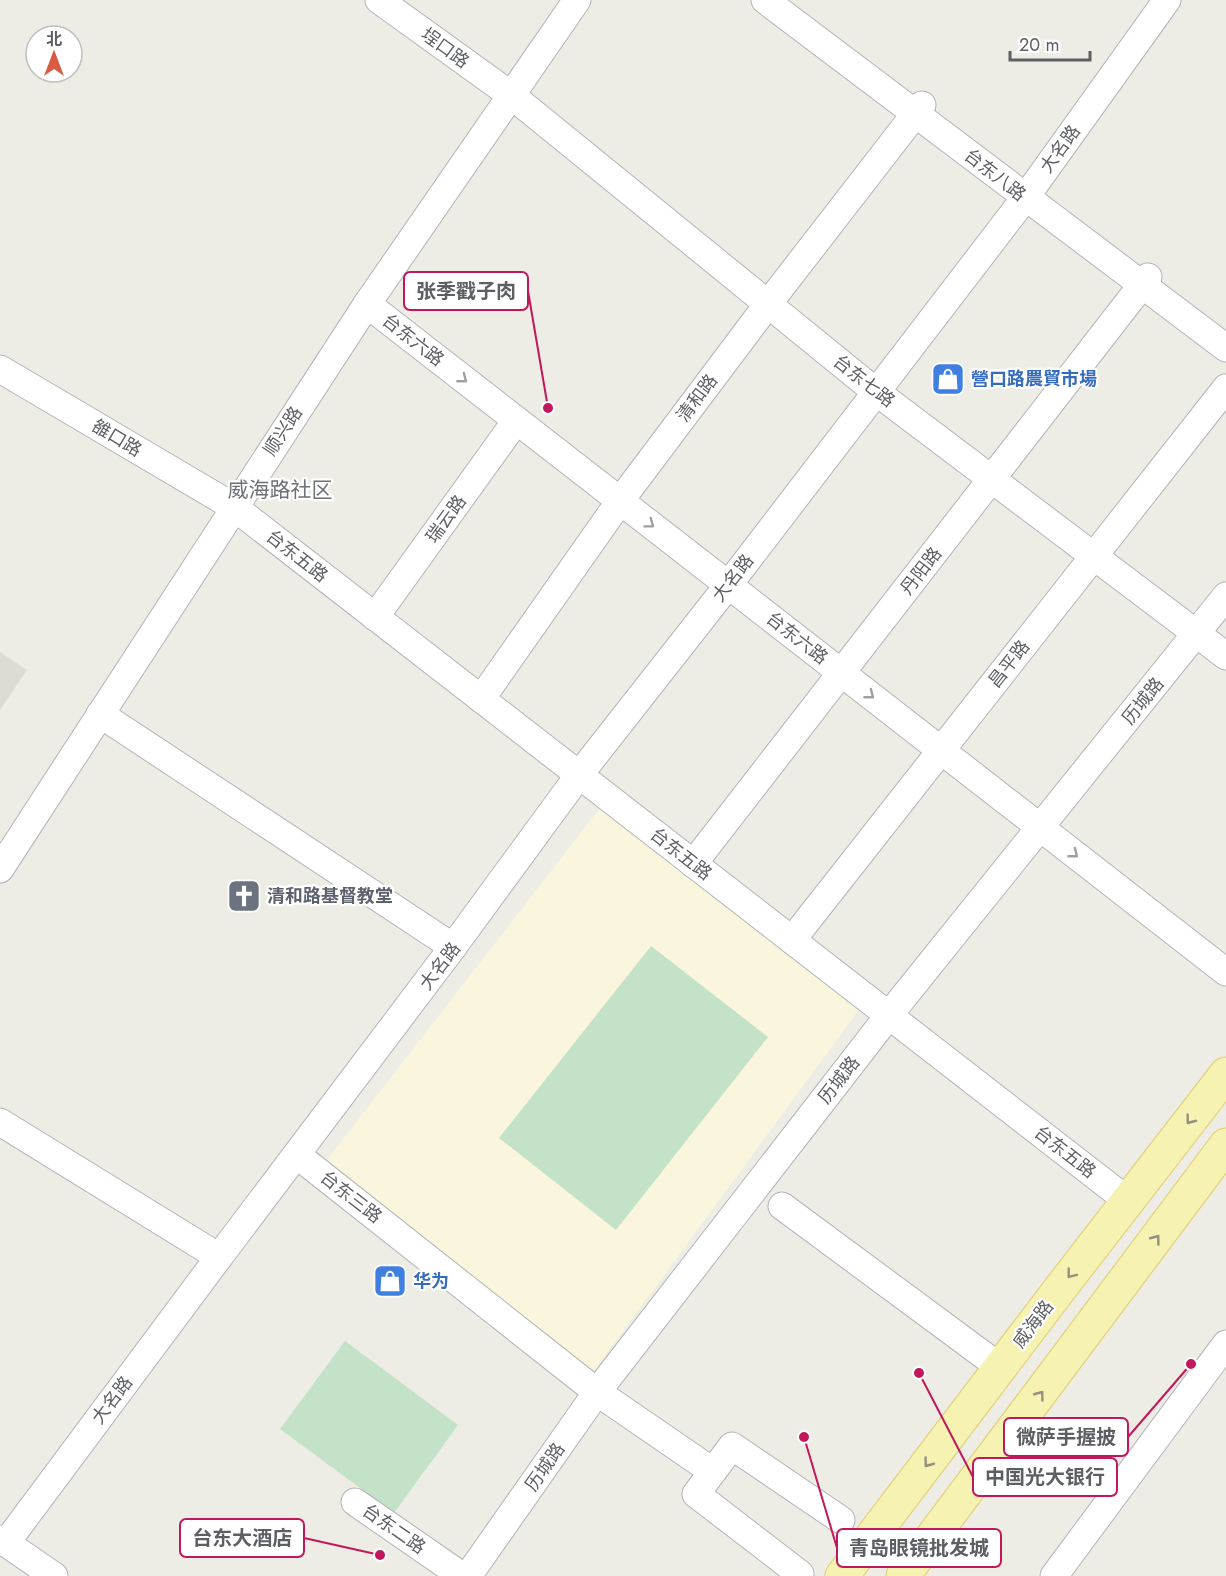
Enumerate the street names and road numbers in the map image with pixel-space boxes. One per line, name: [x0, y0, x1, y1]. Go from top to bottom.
street label: 埕口路: [416, 22, 474, 74]
street label: 大名路: [1034, 120, 1086, 178]
street label: 台东八路: [959, 143, 1031, 207]
street label: 台东六路: [377, 308, 449, 372]
street label: 台东七路: [828, 349, 900, 413]
street label: 清和路: [670, 369, 724, 427]
street label: 顺兴路: [257, 401, 309, 461]
street label: 雒口路: [87, 413, 147, 463]
street label: 瑞云路: [420, 490, 472, 548]
street label: 台东五路: [261, 524, 333, 588]
street label: 丹阳路: [894, 542, 948, 600]
street label: 大名路: [706, 549, 760, 607]
street label: 台东六路: [761, 606, 833, 670]
street label: 昌平路: [982, 635, 1036, 693]
street label: 历城路: [1116, 672, 1170, 730]
street label: 台东五路: [645, 822, 717, 886]
street label: 大名路: [413, 937, 467, 995]
street label: 历城路: [812, 1051, 866, 1109]
street label: 台东五路: [1029, 1120, 1101, 1184]
street label: 台东三路: [315, 1165, 387, 1229]
street label: 威海路: [1006, 1295, 1060, 1353]
street label: 大名路: [85, 1371, 139, 1429]
street label: 历城路: [519, 1437, 571, 1497]
street label: 台东二路: [357, 1498, 431, 1560]

